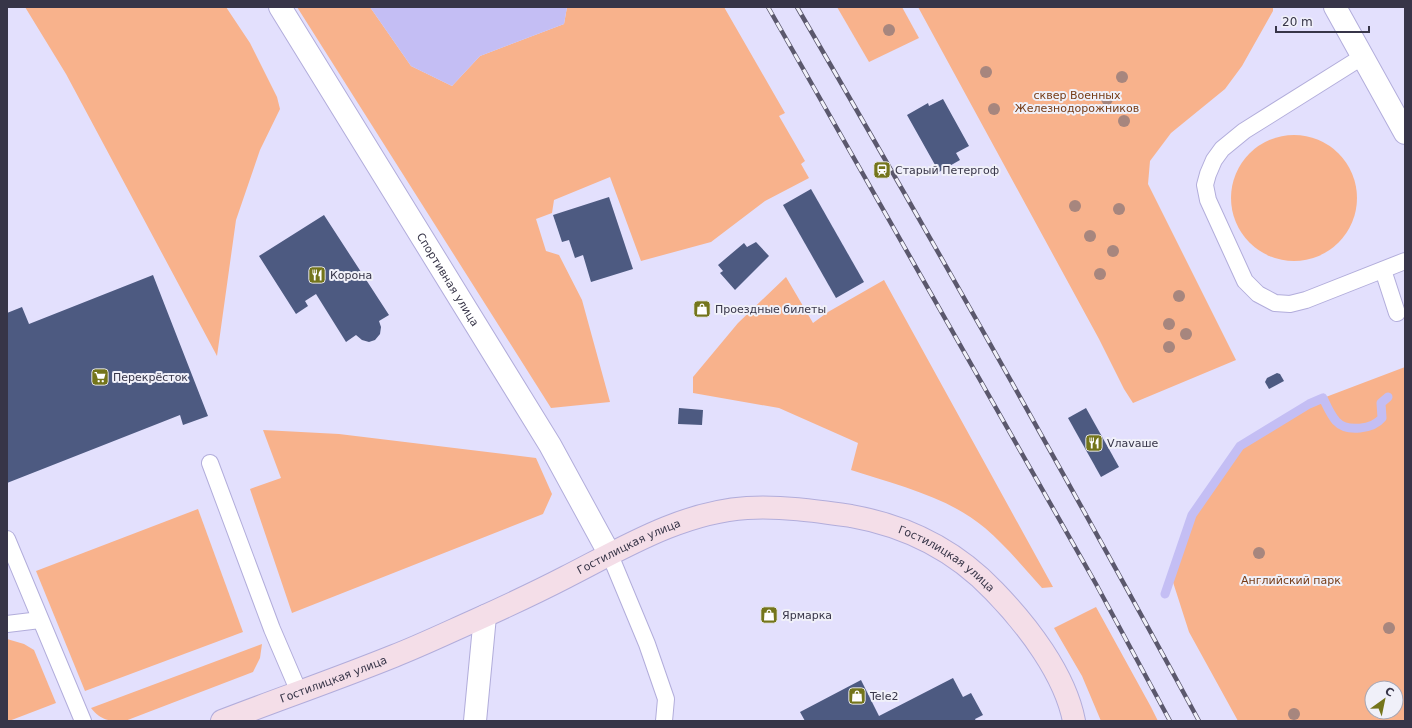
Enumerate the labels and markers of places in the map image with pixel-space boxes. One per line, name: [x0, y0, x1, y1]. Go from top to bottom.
station icon: Старый Петергоф: [872, 160, 892, 180]
place label: Старый Петергоф: [895, 164, 999, 177]
restaurant icon: Корона: [307, 265, 327, 285]
place label: Корона: [330, 269, 372, 282]
shop icon: Проездные билеты: [692, 299, 712, 319]
place label: Проездные билеты: [715, 303, 826, 316]
supermarket icon: Перекрёсток: [90, 367, 110, 387]
place label: Перекрёсток: [113, 371, 188, 384]
restaurant icon: Vлаvаше: [1084, 433, 1104, 453]
place label: Vлаvаше: [1107, 437, 1159, 450]
shop icon: Ярмарка: [759, 605, 779, 625]
place label: Ярмарка: [782, 609, 832, 622]
shop icon: Tele2: [847, 686, 867, 706]
place label: Tele2: [869, 690, 898, 703]

